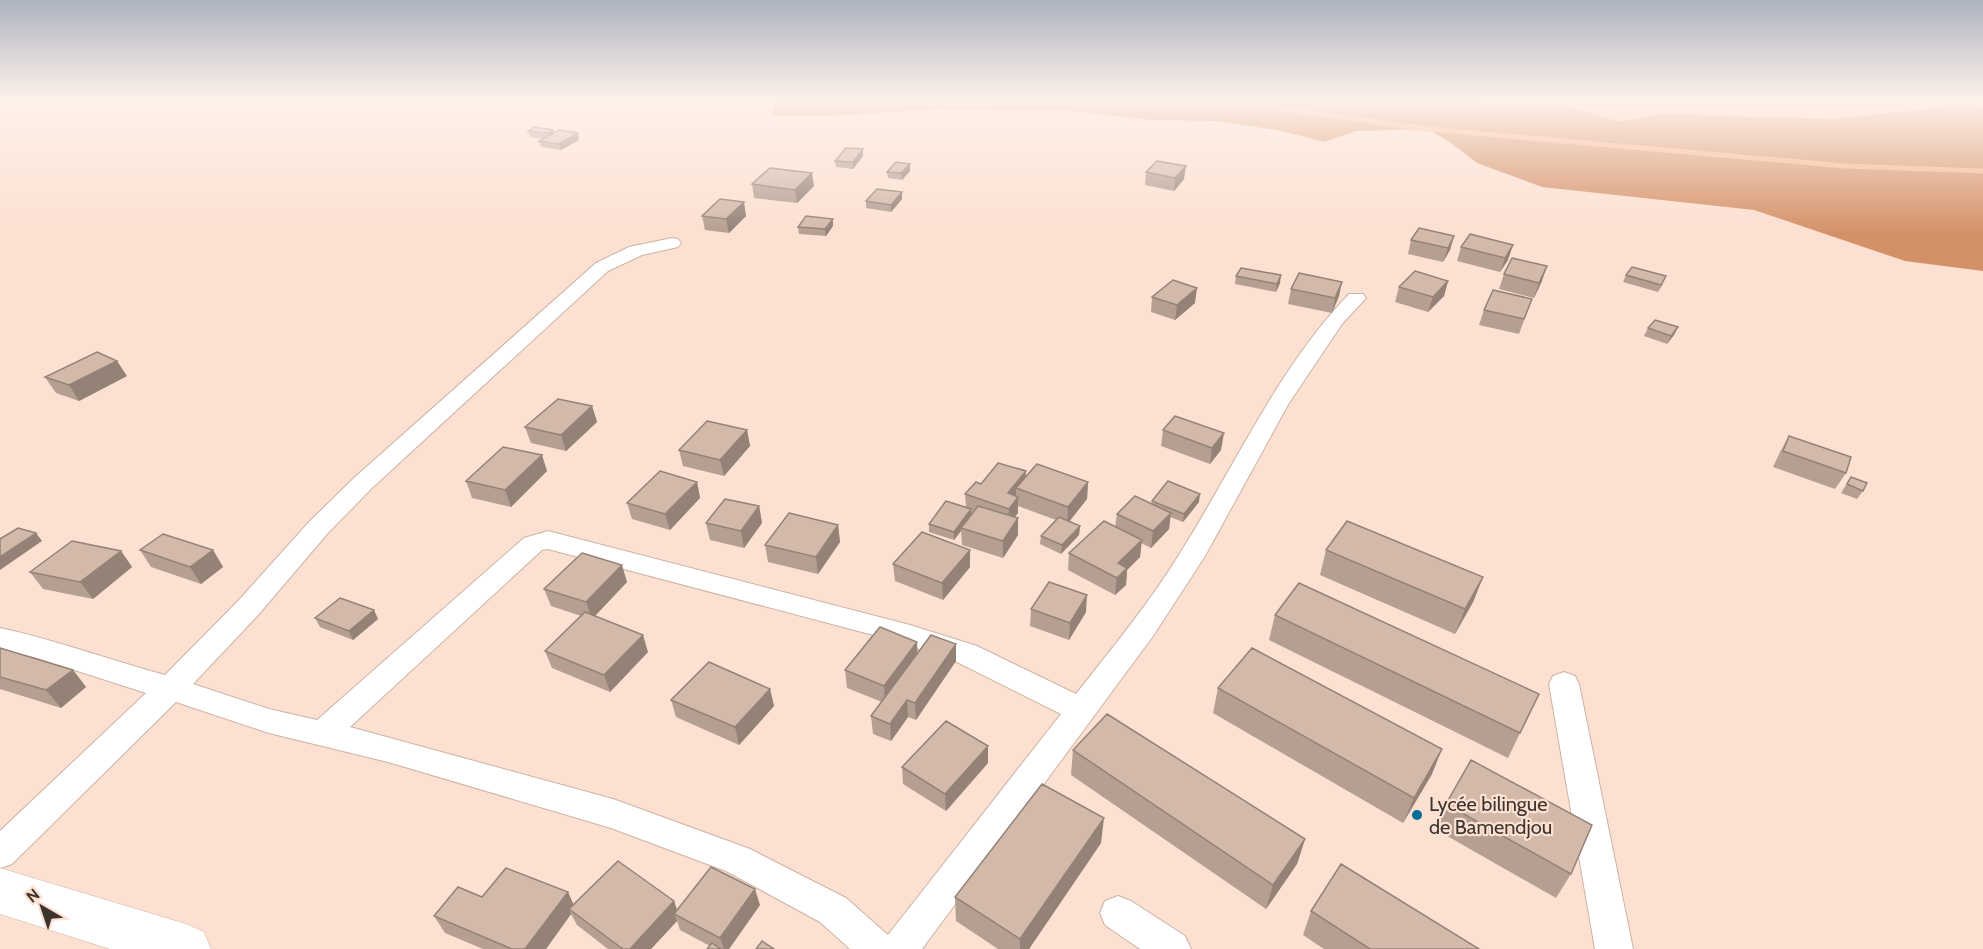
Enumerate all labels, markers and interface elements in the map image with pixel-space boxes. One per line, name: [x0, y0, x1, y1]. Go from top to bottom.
place label: Lycée bilingue de Bamendjou: [1429, 792, 1552, 839]
marker: Lycée bilingue de Bamendjou: [1410, 808, 1424, 822]
north arrow: [12, 877, 72, 937]
text: N: [23, 885, 43, 907]

